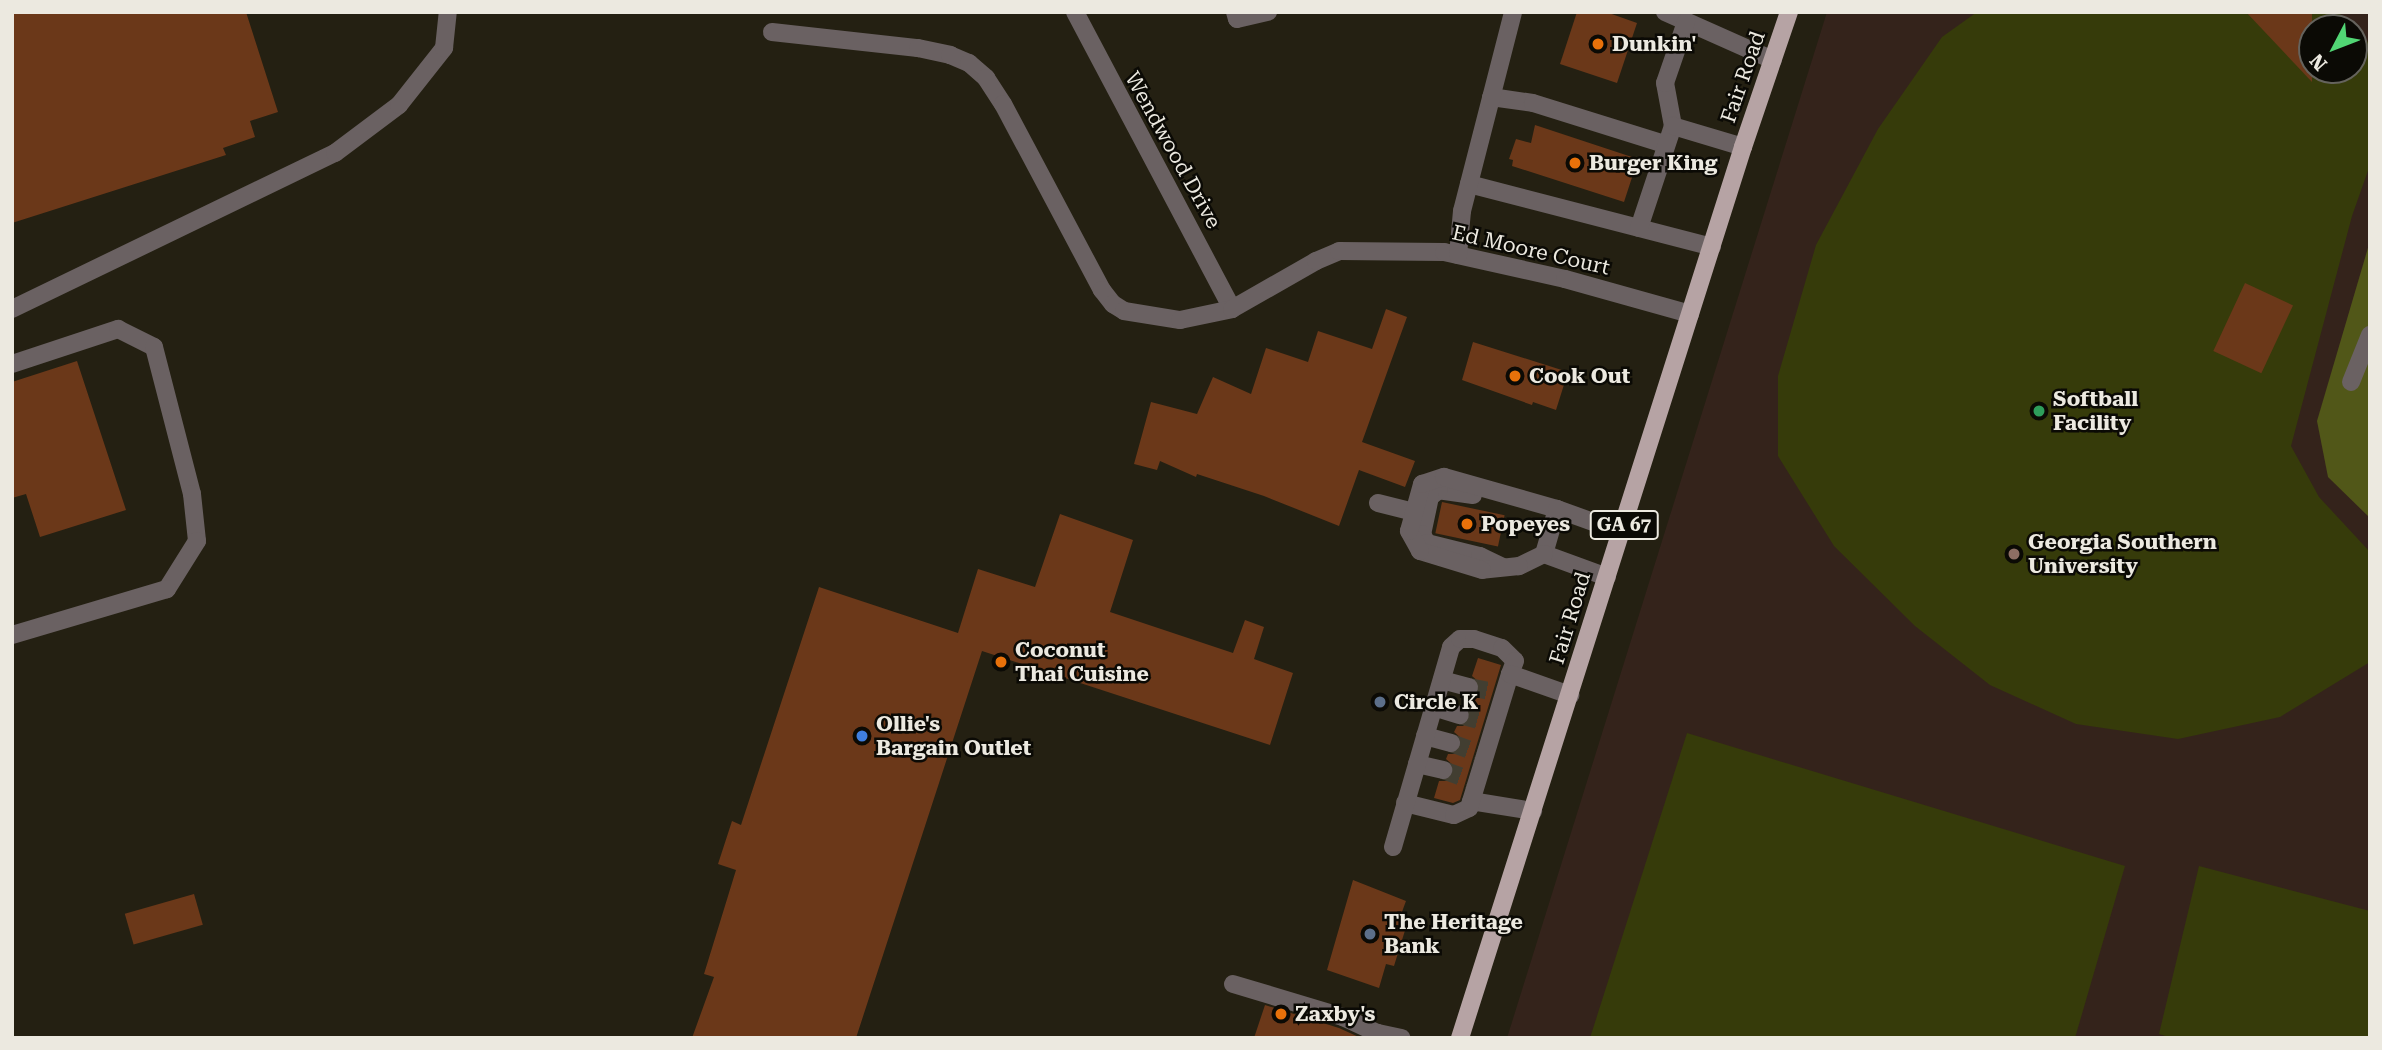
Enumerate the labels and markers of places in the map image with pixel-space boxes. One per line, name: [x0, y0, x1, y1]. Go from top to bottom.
place label: Dunkin': [1612, 31, 1697, 57]
marker: Dunkin': [1590, 36, 1606, 52]
place label: Burger King: [1589, 150, 1717, 176]
marker: Burger King: [1567, 155, 1583, 171]
place label: Cook Out: [1529, 363, 1630, 389]
marker: Cook Out: [1507, 368, 1523, 384]
place label: Softball Facility: [2053, 386, 2138, 436]
marker: Softball Facility: [2031, 403, 2047, 419]
place label: Popeyes: [1481, 511, 1570, 537]
marker: Popeyes: [1459, 516, 1475, 532]
place label: Georgia Southern University: [2028, 529, 2217, 579]
marker: Georgia Southern University: [2006, 546, 2022, 562]
place label: Coconut Thai Cuisine: [1015, 637, 1149, 687]
marker: Coconut Thai Cuisine: [993, 654, 1009, 670]
place label: Circle K: [1394, 689, 1478, 715]
marker: Circle K: [1372, 694, 1388, 710]
place label: Ollie's Bargain Outlet: [876, 711, 1031, 761]
marker: Ollie's Bargain Outlet: [854, 728, 870, 744]
place label: The Heritage Bank: [1384, 909, 1523, 959]
marker: The Heritage Bank: [1362, 926, 1378, 942]
place label: Zaxby's: [1295, 1001, 1375, 1027]
marker: Zaxby's: [1273, 1006, 1289, 1022]

